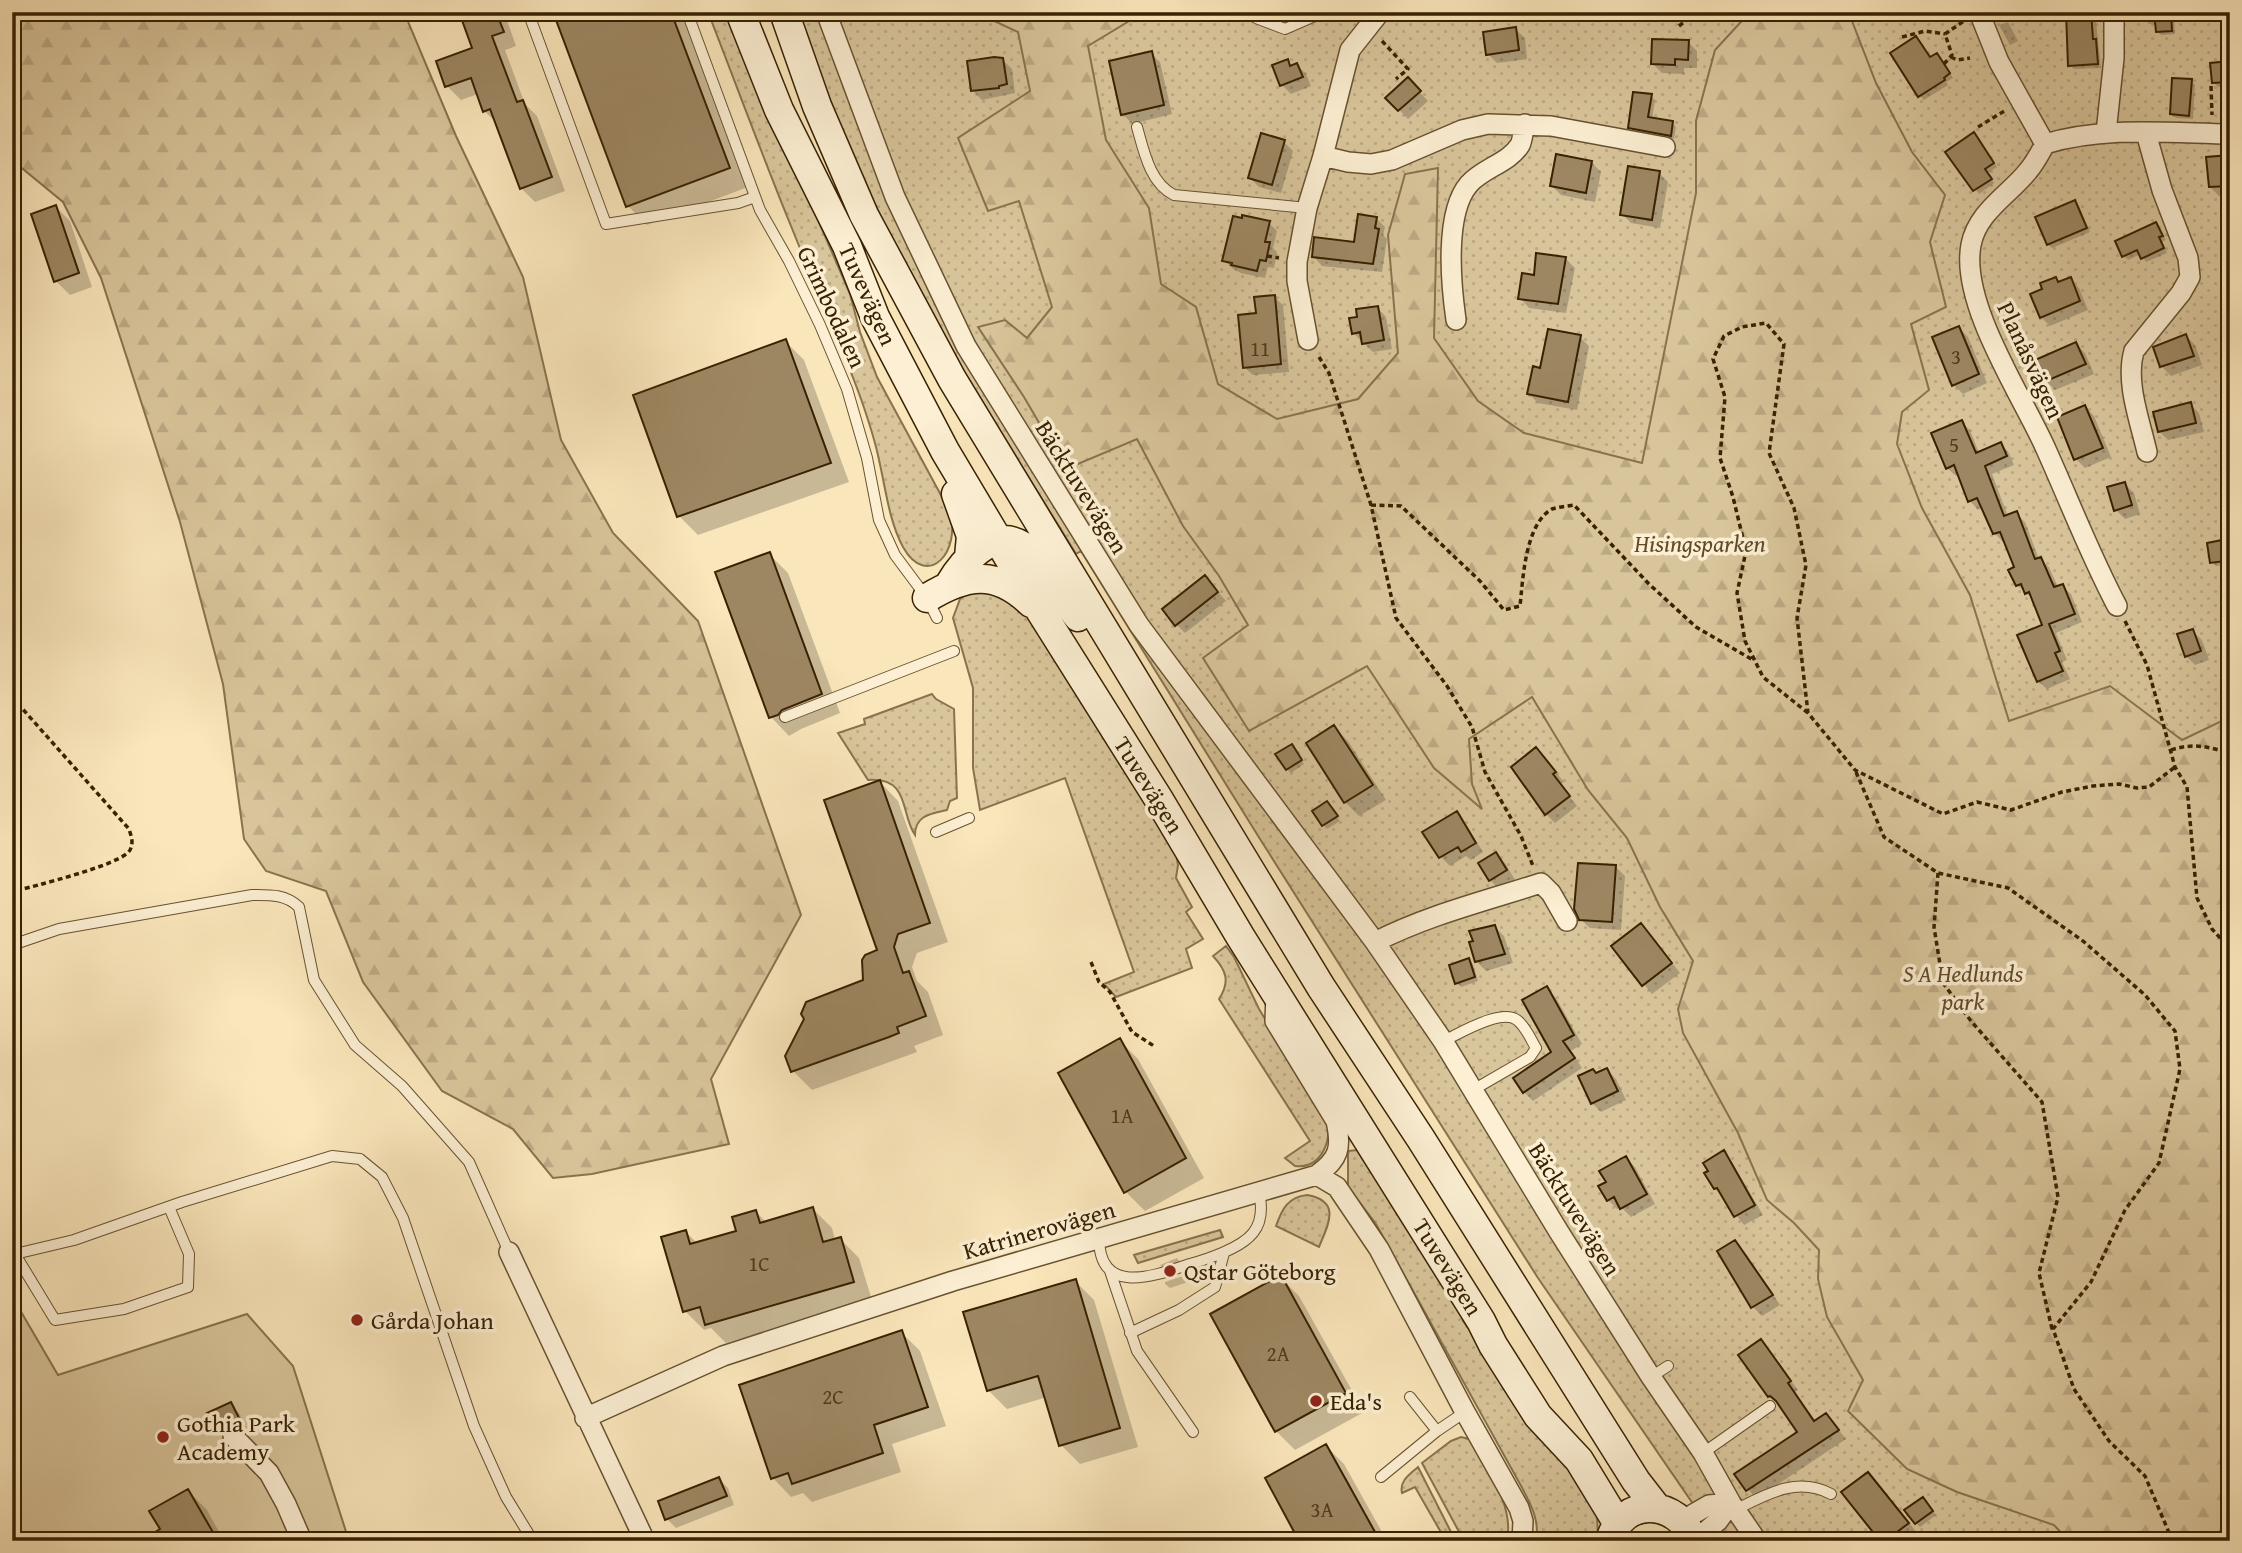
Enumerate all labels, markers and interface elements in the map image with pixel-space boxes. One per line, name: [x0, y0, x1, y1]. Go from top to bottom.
street label: Tuvevägen: [830, 237, 906, 351]
street label: Grimbodalen: [789, 240, 876, 374]
street label: Planåsvägen: [1989, 296, 2074, 425]
house number: 11: [1250, 333, 1270, 364]
house number: 3: [1951, 341, 1961, 372]
street label: Bäcktuvevägen: [1027, 413, 1137, 561]
house number: 5: [1949, 429, 1959, 460]
park label: Hisingsparken: [1633, 526, 1766, 561]
street label: Tuvevägen: [1105, 729, 1193, 841]
park label: S A Hedlunds park: [1903, 956, 2024, 1019]
house number: 1A: [1111, 1100, 1134, 1131]
street label: Bäcktuvevägen: [1520, 1135, 1630, 1283]
street label: Katrinerovägen: [959, 1191, 1120, 1268]
street label: Tuvevägen: [1404, 1211, 1492, 1323]
house number: 1C: [748, 1248, 770, 1279]
place label: Qstar Göteborg: [1184, 1254, 1336, 1289]
marker: Qstar Göteborg: [1162, 1263, 1178, 1279]
place label: Gårda Johan: [371, 1303, 494, 1338]
marker: Gårda Johan: [349, 1312, 365, 1328]
house number: 2A: [1267, 1338, 1290, 1369]
house number: 2C: [822, 1381, 844, 1412]
place label: Eda's: [1330, 1384, 1382, 1419]
marker: Eda's: [1308, 1393, 1324, 1409]
place label: Gothia Park Academy: [177, 1406, 296, 1469]
marker: Gothia Park Academy: [155, 1429, 171, 1445]
house number: 3A: [1311, 1494, 1334, 1525]

